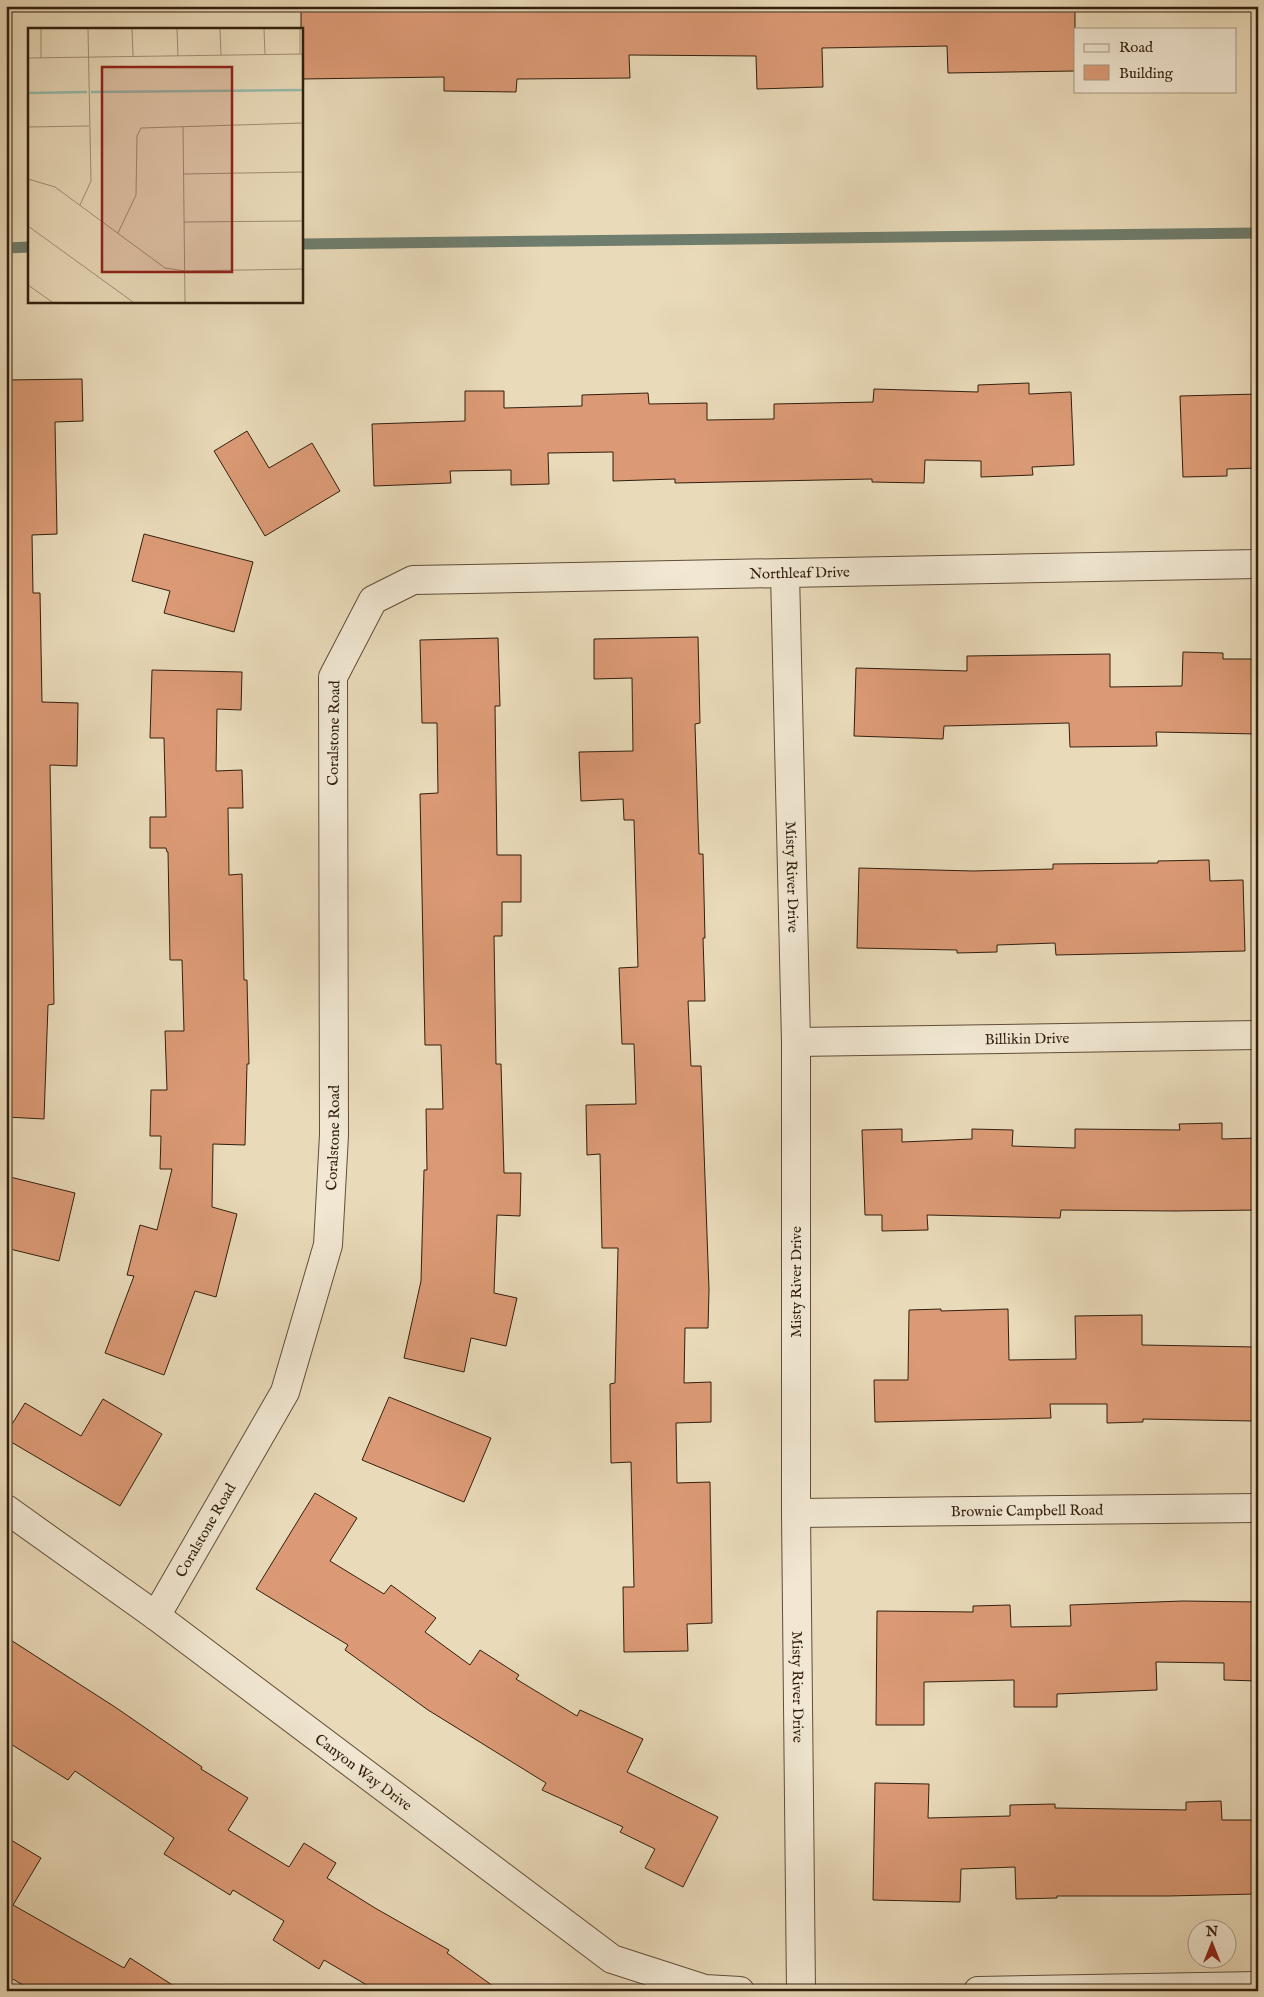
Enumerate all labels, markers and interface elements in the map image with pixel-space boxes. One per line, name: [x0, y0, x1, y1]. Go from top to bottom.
inset map: [28, 28, 302, 302]
legend: [1074, 28, 1236, 92]
text: Road: [1119, 38, 1154, 57]
text: Building: [1119, 64, 1174, 83]
street label: Northleaf Drive: [749, 562, 850, 583]
street label: Coralstone Road: [324, 679, 344, 786]
street label: Misty River Drive: [781, 821, 803, 933]
street label: Billikin Drive: [985, 1028, 1069, 1049]
street label: Coralstone Road: [321, 1084, 344, 1191]
street label: Misty River Drive: [787, 1226, 806, 1338]
street label: Coralstone Road: [171, 1479, 240, 1581]
street label: Brownie Campbell Road: [951, 1500, 1104, 1521]
street label: Misty River Drive: [788, 1631, 808, 1743]
street label: Canyon Way Drive: [311, 1729, 416, 1815]
north arrow: [1186, 1920, 1236, 1970]
text: N: [1205, 1923, 1218, 1941]

